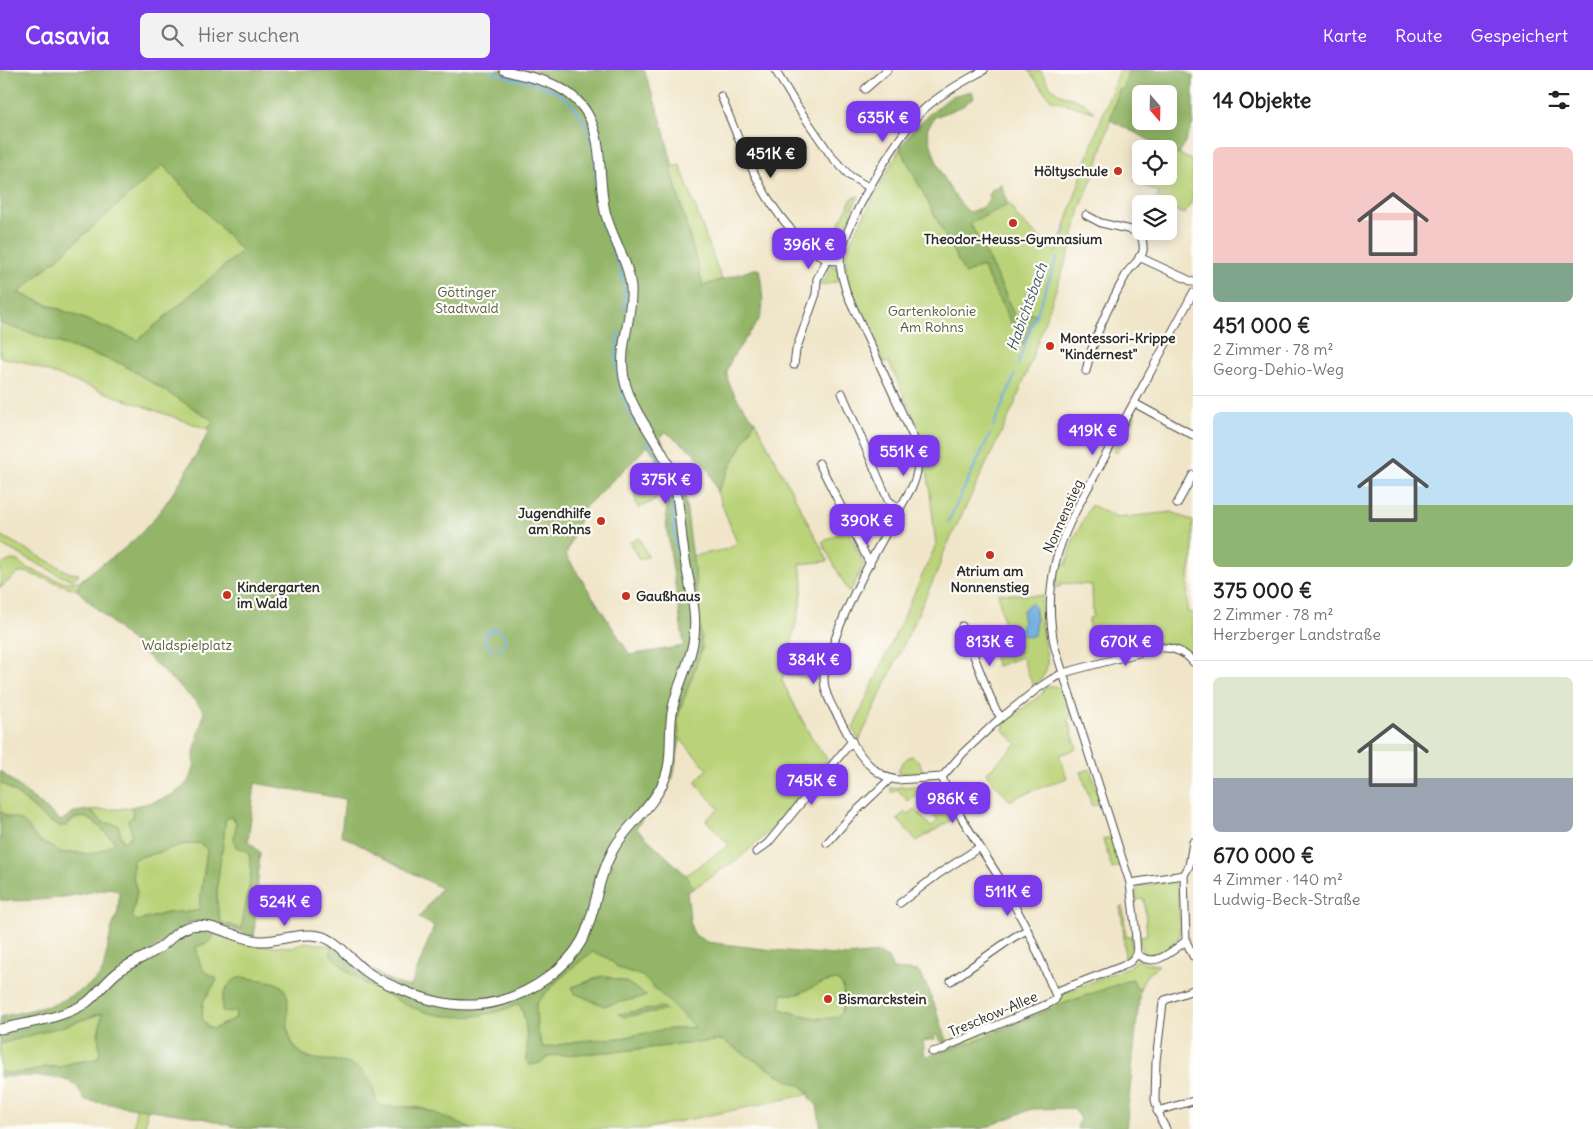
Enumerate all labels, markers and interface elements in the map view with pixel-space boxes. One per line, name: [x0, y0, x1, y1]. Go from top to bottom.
search box: [140, 13, 490, 58]
text: Casavia: [25, 20, 110, 50]
icon: search: [158, 21, 186, 49]
text: Hier suchen: [198, 23, 300, 47]
text: Karte: [1323, 24, 1367, 47]
text: Route: [1395, 24, 1442, 47]
text: Gespeichert: [1470, 24, 1568, 47]
north arrow: [1132, 85, 1178, 130]
map controls: [1132, 85, 1177, 240]
icon: filters: [1545, 86, 1573, 114]
text: 14 Objekte: [1213, 87, 1311, 114]
pin: 635K €: [842, 100, 924, 143]
text: 635K €: [857, 107, 909, 127]
pin: 451K €: [730, 136, 812, 179]
button: locate: [1132, 140, 1177, 185]
text: 451K €: [747, 143, 795, 163]
place label: Höltyschule: [1034, 162, 1108, 180]
marker: Höltyschule: [1112, 165, 1124, 177]
icon: home: [1348, 179, 1438, 269]
button: layers: [1132, 195, 1177, 240]
marker: Theodor-Heuss-Gymnasium: [1007, 217, 1019, 229]
pin: 396K €: [768, 228, 850, 270]
place label: Theodor-Heuss-Gymnasium: [924, 230, 1103, 248]
text: 396K €: [783, 234, 835, 254]
water label: Habichtsbach: [1002, 260, 1051, 353]
park label: Göttinger Stadtwald: [435, 283, 499, 317]
park label: Gartenkolonie Am Rohns: [888, 302, 976, 336]
text: 451 000 €: [1213, 312, 1311, 339]
place label: Montessori-Krippe "Kindernest": [1060, 329, 1176, 363]
text: 2 Zimmer · 78 m²: [1213, 339, 1334, 359]
marker: Montessori-Krippe "Kindernest": [1044, 340, 1056, 352]
text: Georg-Dehio-Weg: [1213, 359, 1344, 379]
pin: 419K €: [1052, 414, 1134, 456]
text: 419K €: [1069, 420, 1117, 440]
pin: 551K €: [863, 434, 945, 477]
text: 551K €: [880, 441, 928, 461]
icon: home: [1348, 445, 1438, 535]
pin: 375K €: [625, 462, 707, 505]
text: 375K €: [641, 469, 691, 489]
street label: Nonnenstieg: [1039, 476, 1087, 556]
place label: Jugendhilfe am Rohns: [518, 504, 592, 538]
pin: 390K €: [826, 504, 908, 546]
text: 390K €: [841, 510, 893, 530]
marker: Jugendhilfe am Rohns: [595, 515, 607, 527]
marker: Atrium am Nonnenstieg: [984, 549, 996, 561]
place label: Atrium am Nonnenstieg: [951, 562, 1030, 596]
text: 375 000 €: [1213, 577, 1312, 604]
place label: Kindergarten im Wald: [237, 578, 320, 612]
place label: Gaußhaus: [636, 587, 701, 605]
marker: Kindergarten im Wald: [221, 589, 233, 601]
marker: Gaußhaus: [620, 590, 632, 602]
text: 2 Zimmer · 78 m²: [1213, 604, 1334, 624]
pin: 813K €: [949, 624, 1031, 667]
pin: 670K €: [1085, 624, 1167, 667]
text: Herzberger Landstraße: [1213, 624, 1381, 644]
text: 813K €: [966, 631, 1014, 651]
text: 670K €: [1100, 631, 1152, 651]
park label: Waldspielplatz: [142, 636, 232, 654]
pin: 384K €: [773, 642, 855, 685]
text: 384K €: [788, 649, 840, 669]
icon: home: [1348, 710, 1438, 800]
pin: 745K €: [771, 764, 853, 806]
text: 745K €: [787, 770, 837, 790]
pin: 986K €: [912, 782, 994, 824]
text: 986K €: [927, 788, 979, 808]
text: 670 000 €: [1213, 842, 1314, 869]
text: 4 Zimmer · 140 m²: [1213, 869, 1343, 889]
pin: 511K €: [967, 874, 1049, 917]
text: 511K €: [985, 881, 1031, 901]
pin: 524K €: [244, 884, 326, 927]
text: Ludwig-Beck-Straße: [1213, 889, 1360, 909]
text: 524K €: [260, 891, 310, 911]
street label: Tresckow-Allee: [946, 987, 1040, 1041]
place label: Bismarckstein: [838, 990, 927, 1008]
marker: Bismarckstein: [822, 993, 834, 1005]

